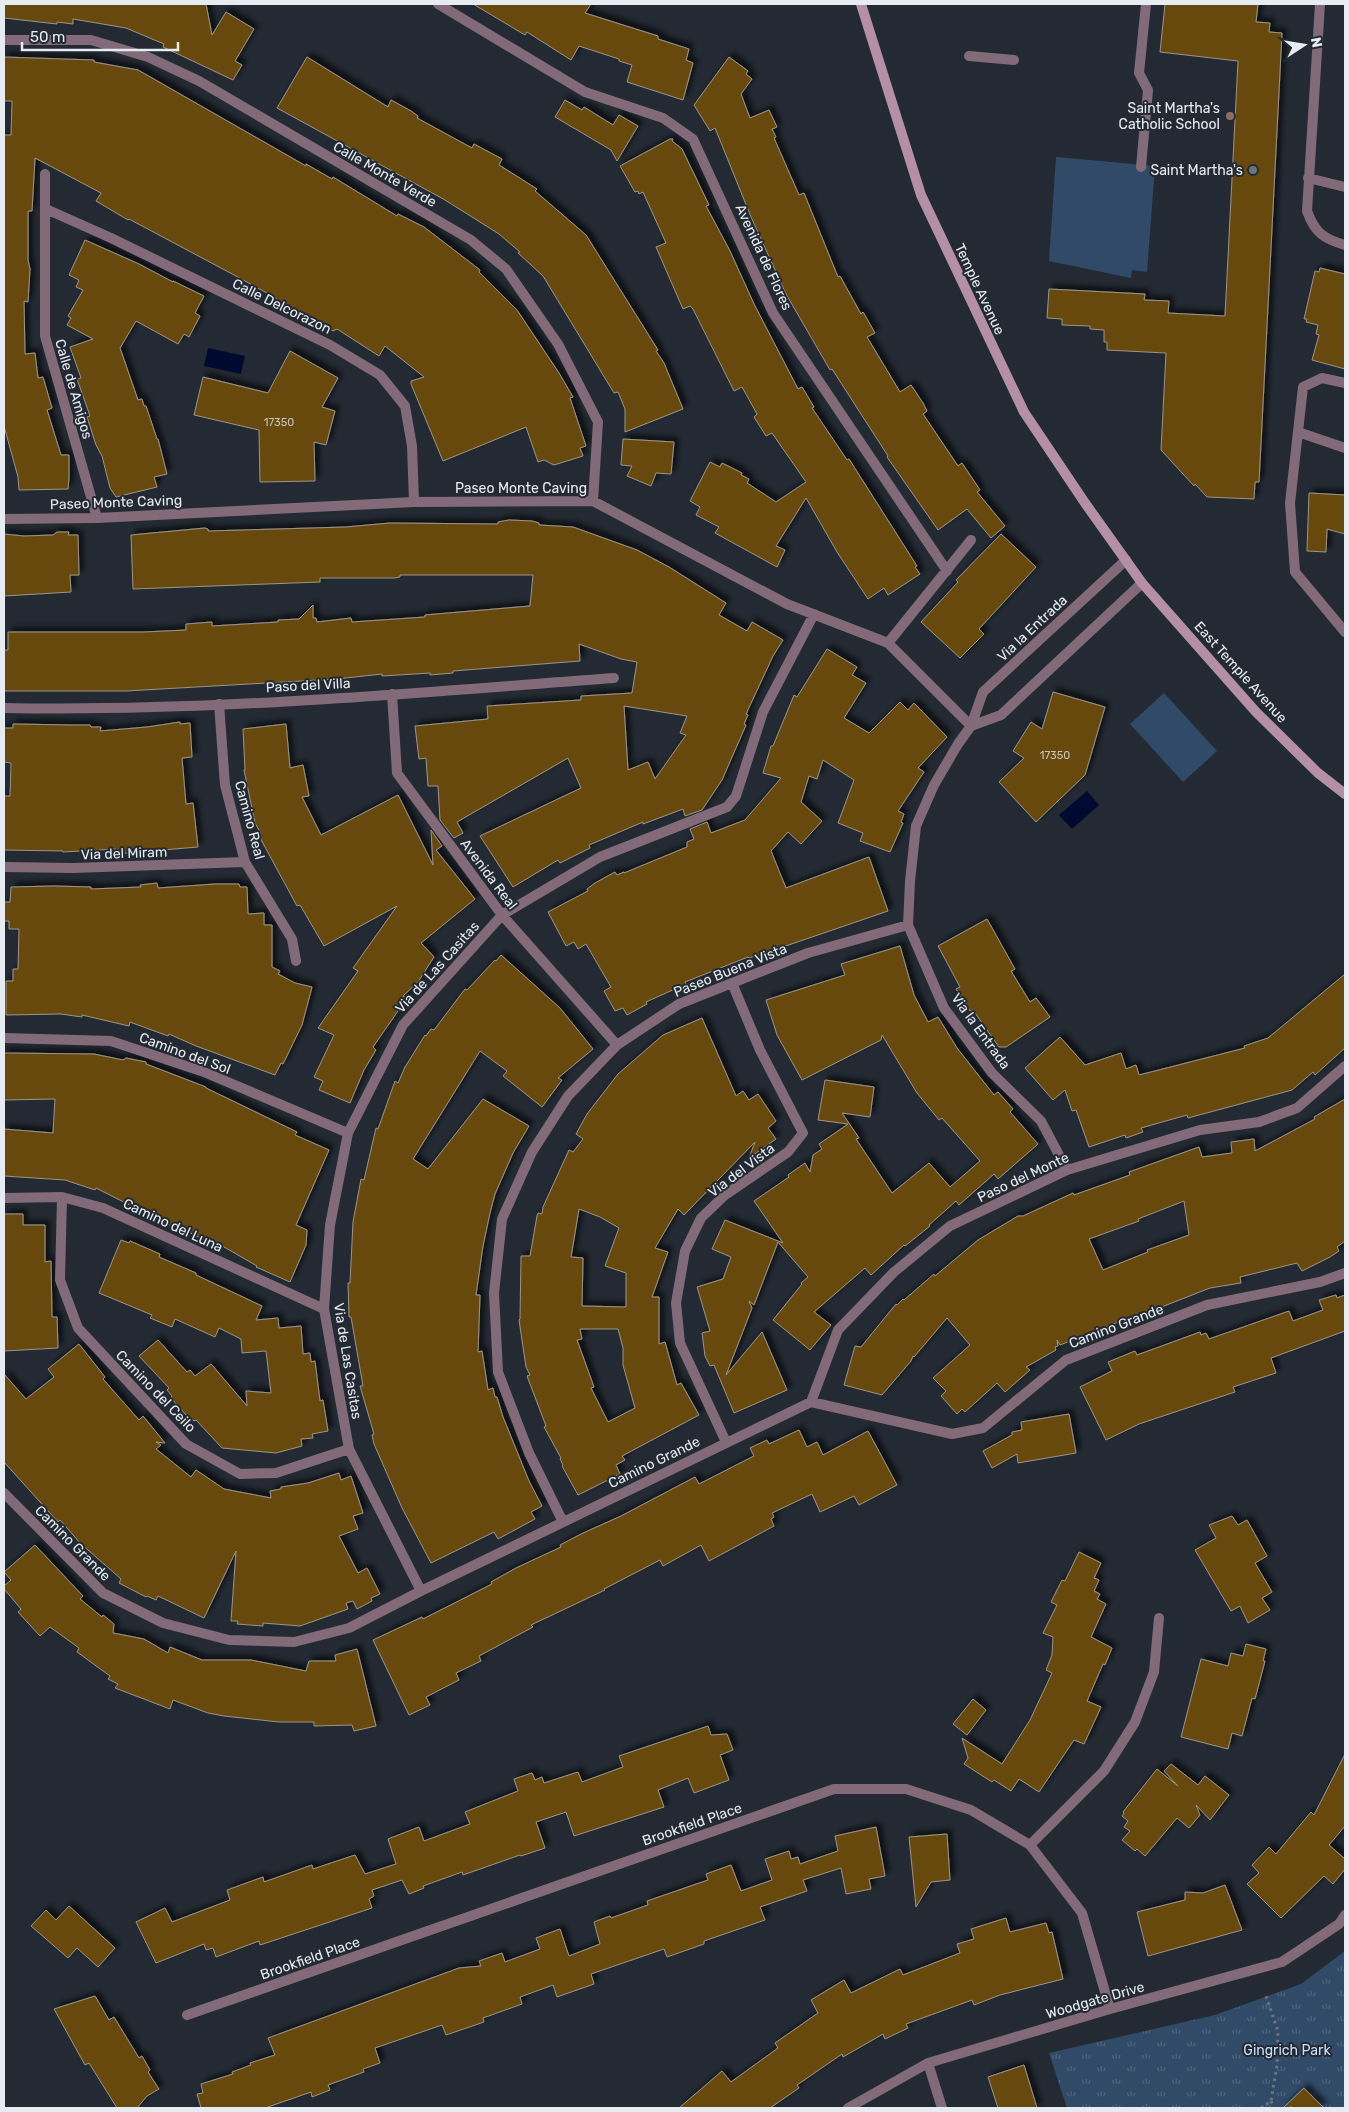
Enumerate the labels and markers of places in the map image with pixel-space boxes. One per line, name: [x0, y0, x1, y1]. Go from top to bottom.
place label: Saint Martha's Catholic School: [1119, 100, 1220, 133]
marker: Saint Martha's Catholic School: [1224, 110, 1236, 122]
place label: Saint Martha's: [1150, 162, 1243, 179]
marker: Saint Martha's: [1247, 164, 1259, 176]

